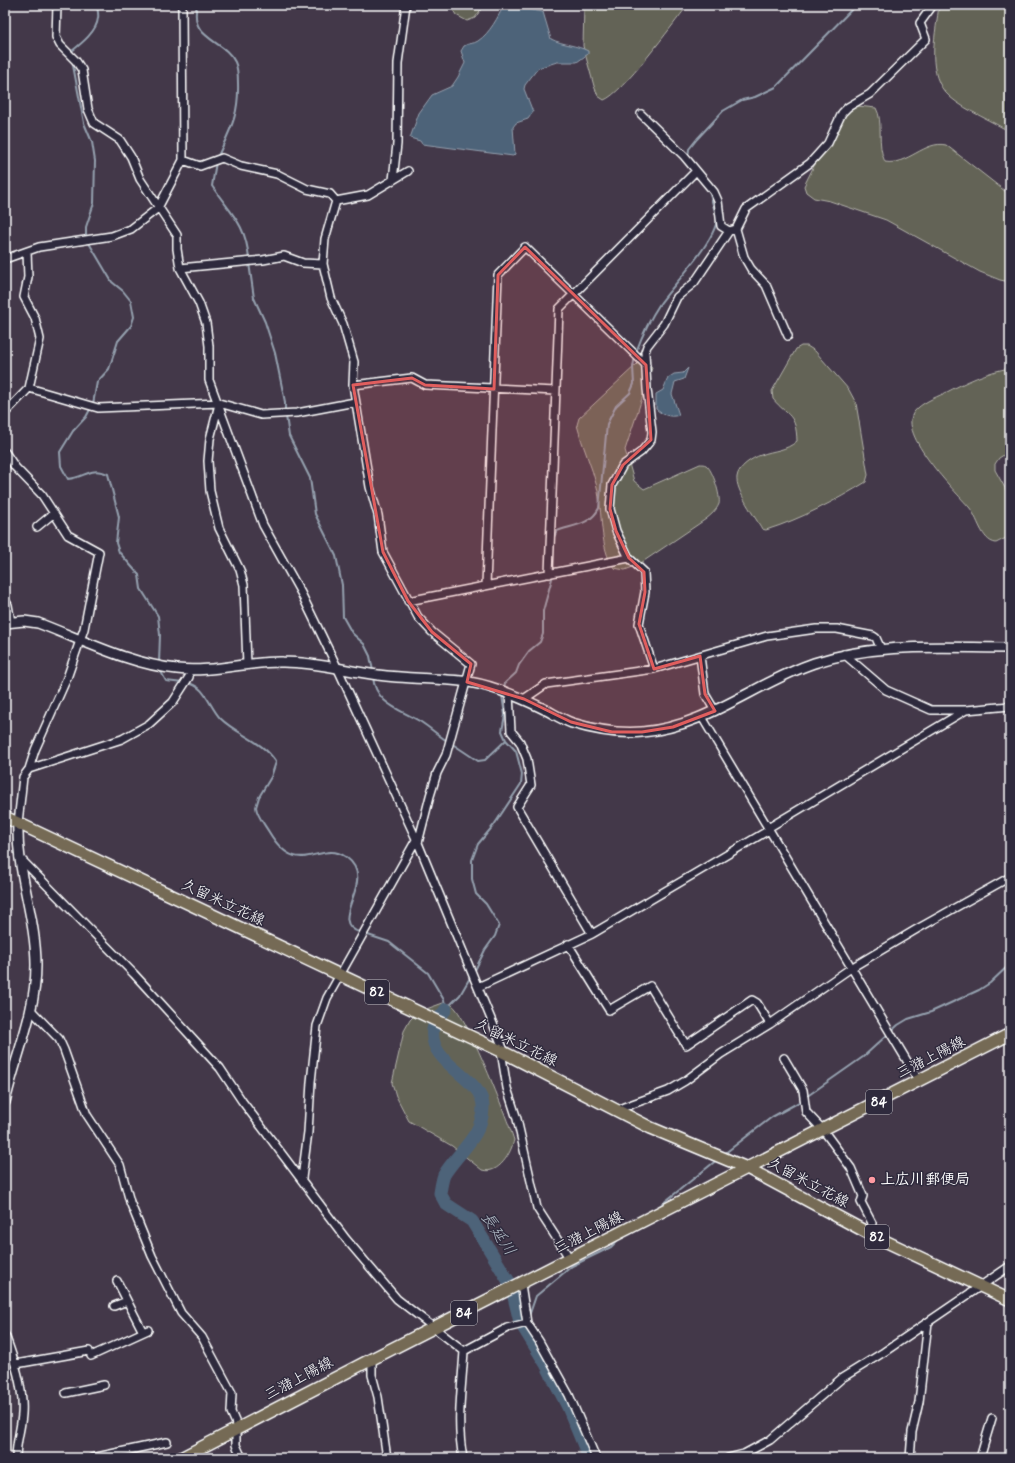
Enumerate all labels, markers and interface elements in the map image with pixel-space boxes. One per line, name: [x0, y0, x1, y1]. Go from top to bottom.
street label: 久留米立花線: [178, 875, 268, 931]
road number: 82: [365, 980, 389, 1004]
street label: 久留米立花線: [471, 1014, 561, 1072]
street label: 三潴上陽線: [893, 1032, 969, 1084]
road number: 84: [866, 1090, 892, 1114]
street label: 久留米立花線: [764, 1153, 852, 1213]
place label: 上広川郵便局: [880, 1170, 970, 1190]
marker: 上広川郵便局: [867, 1175, 877, 1185]
street label: 三潴上陽線: [551, 1207, 627, 1259]
water label: 長延川: [476, 1208, 520, 1260]
road number: 82: [865, 1225, 889, 1249]
road number: 84: [451, 1301, 477, 1325]
street label: 三潴上陽線: [261, 1353, 337, 1405]

